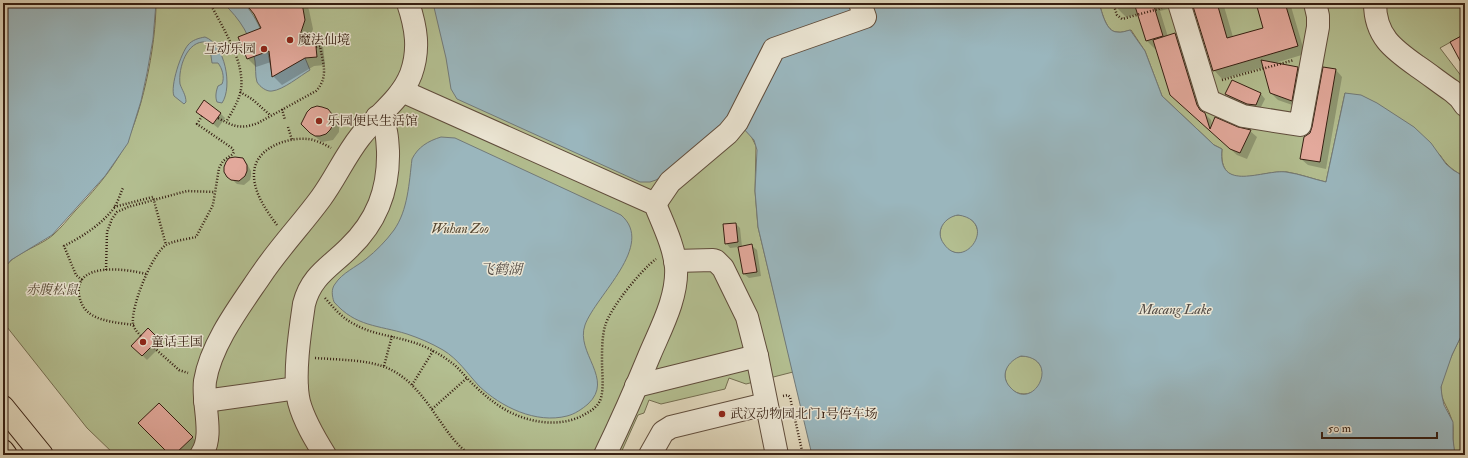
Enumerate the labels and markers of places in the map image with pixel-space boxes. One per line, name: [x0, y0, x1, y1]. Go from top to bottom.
place label: 魔法仙境: [298, 32, 350, 48]
marker: 魔法仙境: [285, 35, 295, 45]
place label: 互动乐园: [204, 41, 256, 57]
marker: 互动乐园: [259, 44, 269, 54]
place label: 乐园便民生活馆: [327, 113, 418, 129]
marker: 乐园便民生活馆: [314, 116, 324, 126]
place label: 童话王国: [151, 334, 203, 350]
marker: 童话王国: [138, 337, 148, 347]
place label: 武汉动物园北门1号停车场: [730, 406, 878, 422]
marker: 武汉动物园北门1号停车场: [717, 409, 727, 419]

